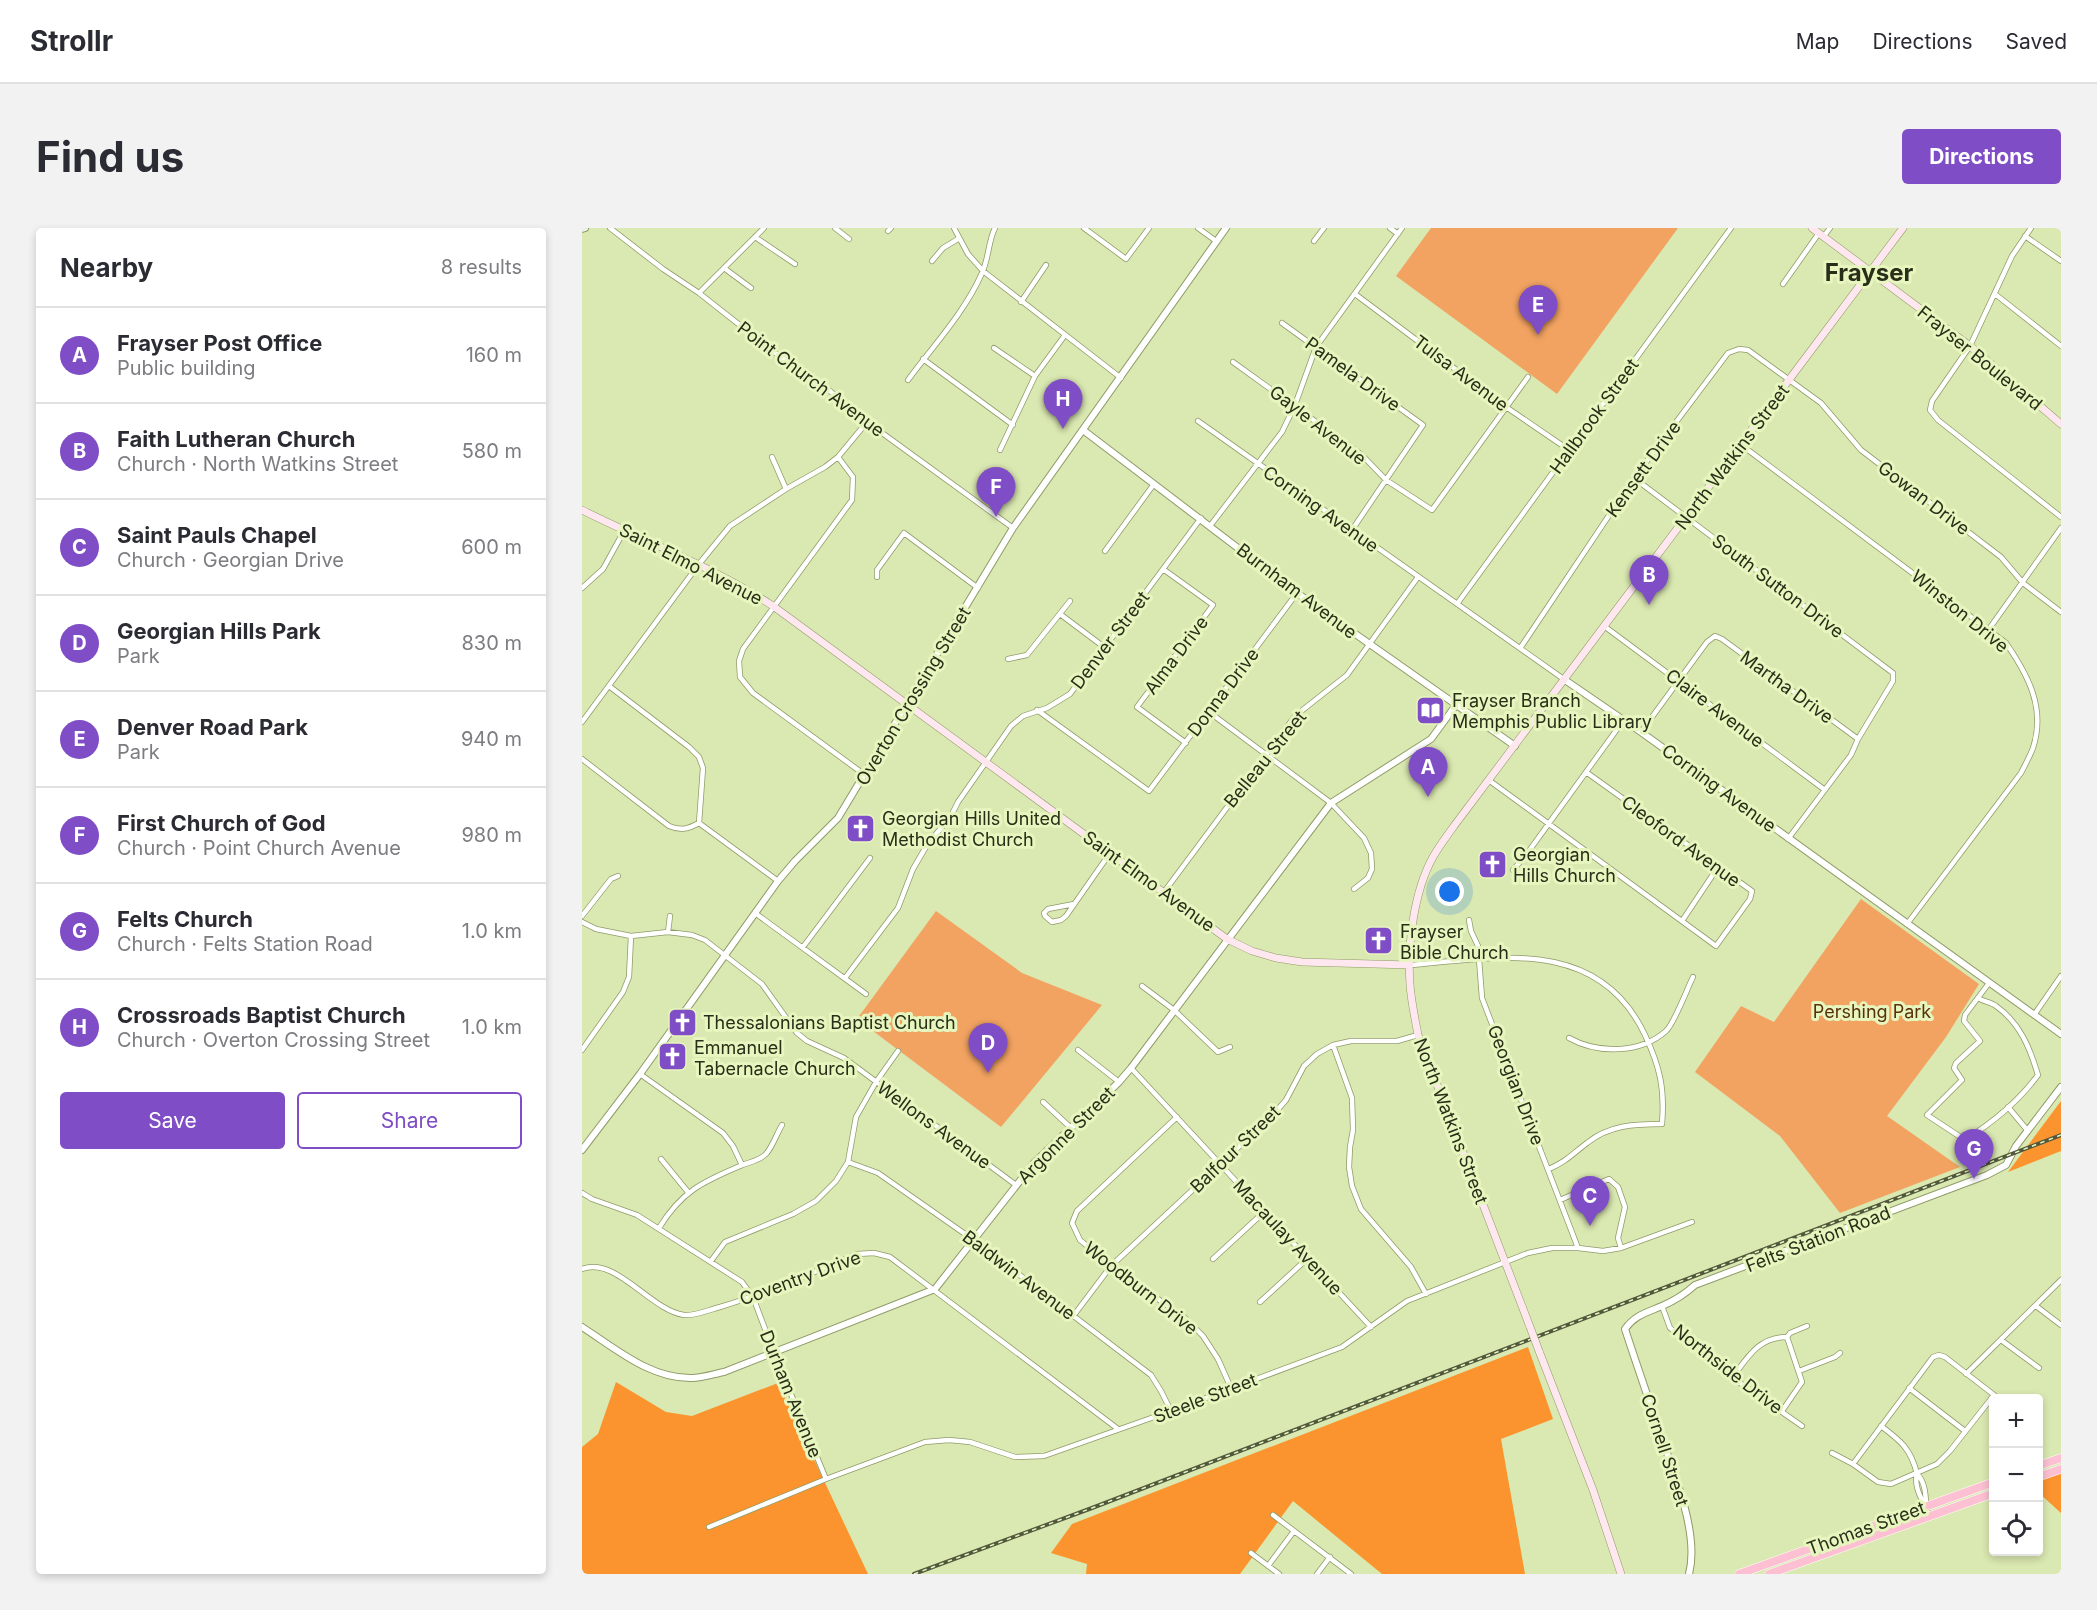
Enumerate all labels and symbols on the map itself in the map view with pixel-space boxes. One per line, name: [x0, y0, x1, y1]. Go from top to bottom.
district label: Frayser: [1825, 258, 1914, 287]
pin: E: [1518, 285, 1558, 335]
street label: Frayser Boulevard: [1914, 301, 2046, 415]
street label: Point Church Avenue: [733, 317, 889, 441]
street label: Tulsa Avenue: [1409, 331, 1513, 415]
street label: Pamela Drive: [1301, 333, 1405, 415]
street label: Hallbrook Street: [1545, 354, 1643, 478]
pin: H: [1044, 380, 1082, 429]
street label: North Watkins Street: [1671, 380, 1793, 534]
street label: Gayle Avenue: [1266, 381, 1370, 469]
street label: Kensett Drive: [1601, 417, 1685, 521]
street label: Gowan Drive: [1874, 457, 1974, 539]
street label: Corning Avenue: [1259, 461, 1383, 557]
pin: F: [976, 468, 1016, 517]
street label: Saint Elmo Avenue: [616, 519, 766, 609]
street label: South Sutton Drive: [1708, 530, 1848, 642]
street label: Burnham Avenue: [1233, 539, 1361, 643]
pin: B: [1630, 556, 1668, 605]
street label: Winston Drive: [1907, 565, 2013, 657]
street label: Denver Street: [1066, 587, 1154, 693]
street label: Overton Crossing Street: [851, 603, 975, 789]
street label: Alma Drive: [1140, 612, 1212, 698]
street label: Donna Drive: [1183, 644, 1263, 740]
street label: Martha Drive: [1736, 646, 1838, 728]
street label: Claire Avenue: [1662, 664, 1768, 752]
place label: Frayser Branch Memphis Public Library: [1452, 690, 1652, 732]
library icon: Frayser Branch Memphis Public Library: [1415, 694, 1447, 726]
street label: Belleau Street: [1220, 706, 1310, 812]
street label: Corning Avenue: [1658, 740, 1780, 836]
pin: A: [1408, 748, 1448, 797]
street label: Cleoford Avenue: [1618, 791, 1744, 891]
place label: Georgian Hills United Methodist Church: [882, 808, 1061, 850]
church icon: Georgian Hills United Methodist Church: [845, 812, 877, 844]
street label: Saint Elmo Avenue: [1079, 826, 1219, 936]
place label: Georgian Hills Church: [1513, 844, 1616, 886]
church icon: Georgian Hills Church: [1476, 848, 1508, 880]
your location: [1435, 877, 1464, 906]
place label: Frayser Bible Church: [1400, 921, 1509, 963]
church icon: Frayser Bible Church: [1363, 925, 1395, 957]
park label: Pershing Park: [1813, 1001, 1931, 1022]
church icon: Thessalonians Baptist Church: [666, 1006, 698, 1038]
place label: Thessalonians Baptist Church: [703, 1012, 956, 1033]
street label: Georgian Drive: [1483, 1022, 1549, 1148]
pin: D: [968, 1024, 1008, 1073]
street label: North Watkins Street: [1410, 1035, 1492, 1207]
place label: Emmanuel Tabernacle Church: [694, 1037, 856, 1079]
church icon: Emmanuel Tabernacle Church: [657, 1041, 689, 1073]
street label: Wellons Avenue: [873, 1077, 995, 1173]
street label: Argonne Street: [1013, 1082, 1119, 1188]
street label: Balfour Street: [1186, 1101, 1284, 1197]
pin: G: [1954, 1130, 1994, 1179]
street label: Macaulay Avenue: [1229, 1175, 1347, 1299]
pin: C: [1570, 1176, 1610, 1226]
street label: Felts Station Road: [1743, 1202, 1893, 1276]
street label: Baldwin Avenue: [959, 1226, 1079, 1324]
street label: Woodburn Drive: [1080, 1237, 1202, 1339]
street label: Coventry Drive: [737, 1246, 863, 1310]
street label: Northside Drive: [1669, 1320, 1787, 1418]
street label: Durham Avenue: [756, 1327, 826, 1461]
street label: Steele Street: [1150, 1369, 1260, 1427]
street label: Cornell Street: [1637, 1391, 1693, 1509]
street label: Thomas Street: [1804, 1497, 1928, 1559]

